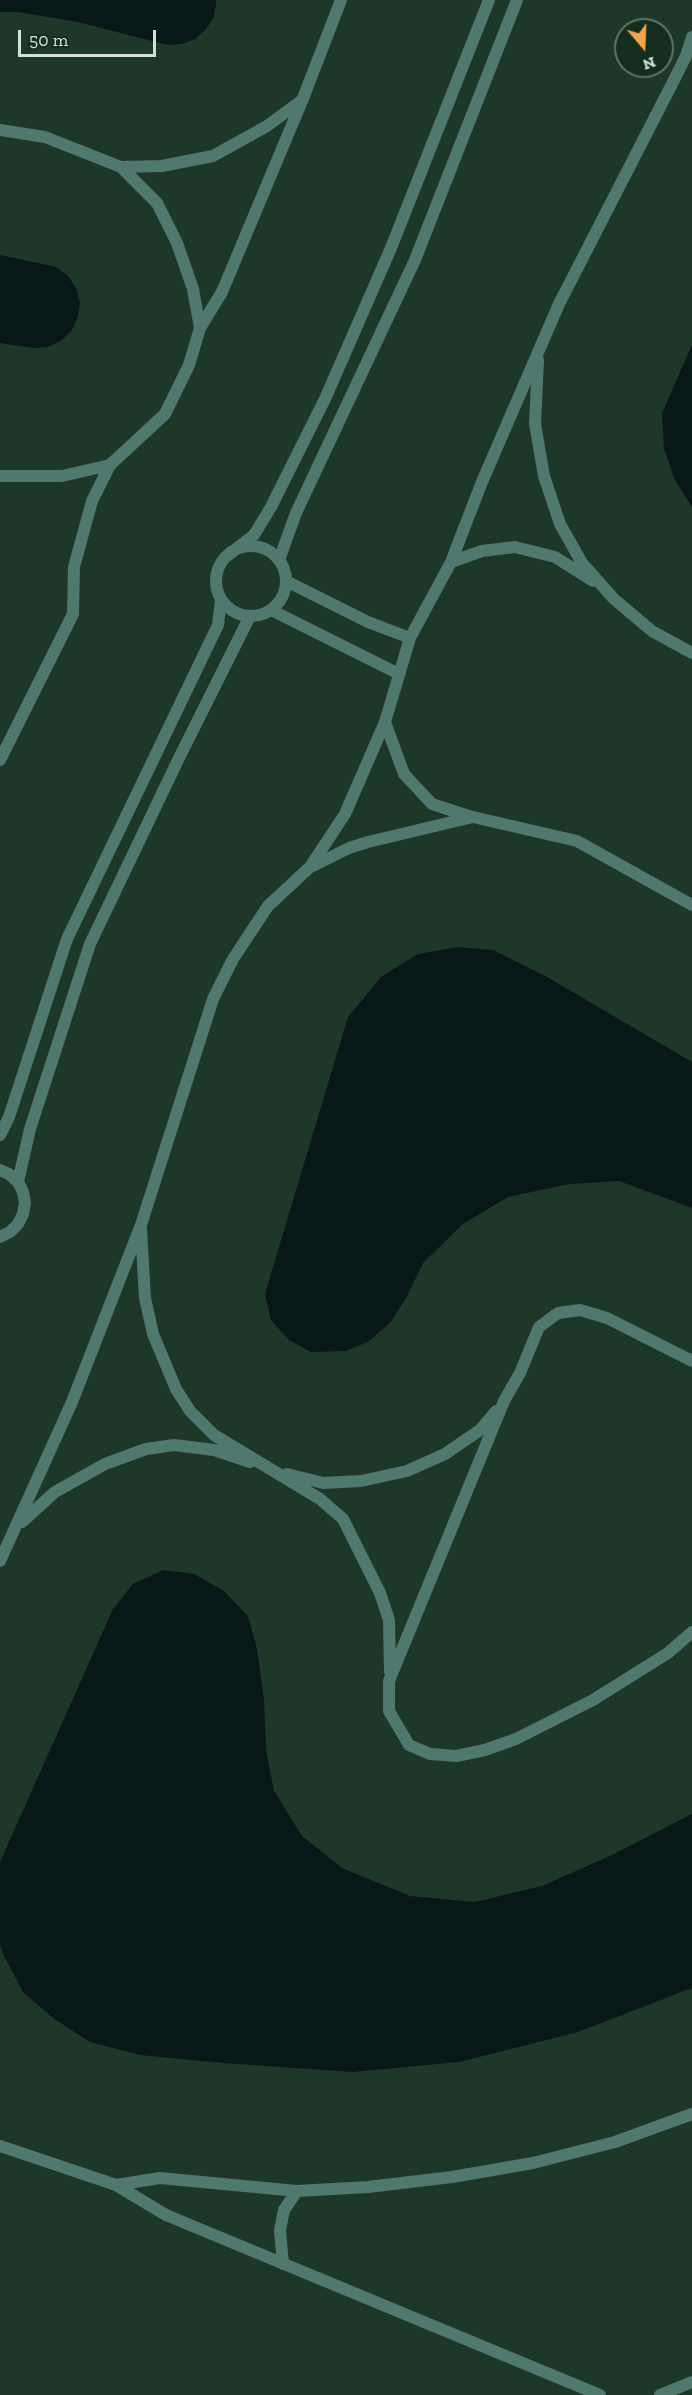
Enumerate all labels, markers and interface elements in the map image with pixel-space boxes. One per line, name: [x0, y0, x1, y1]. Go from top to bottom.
scale bar: [21, 18, 159, 56]
north arrow: [614, 18, 674, 78]
text: 50 m: [29, 29, 68, 51]
text: N: [641, 53, 658, 75]

